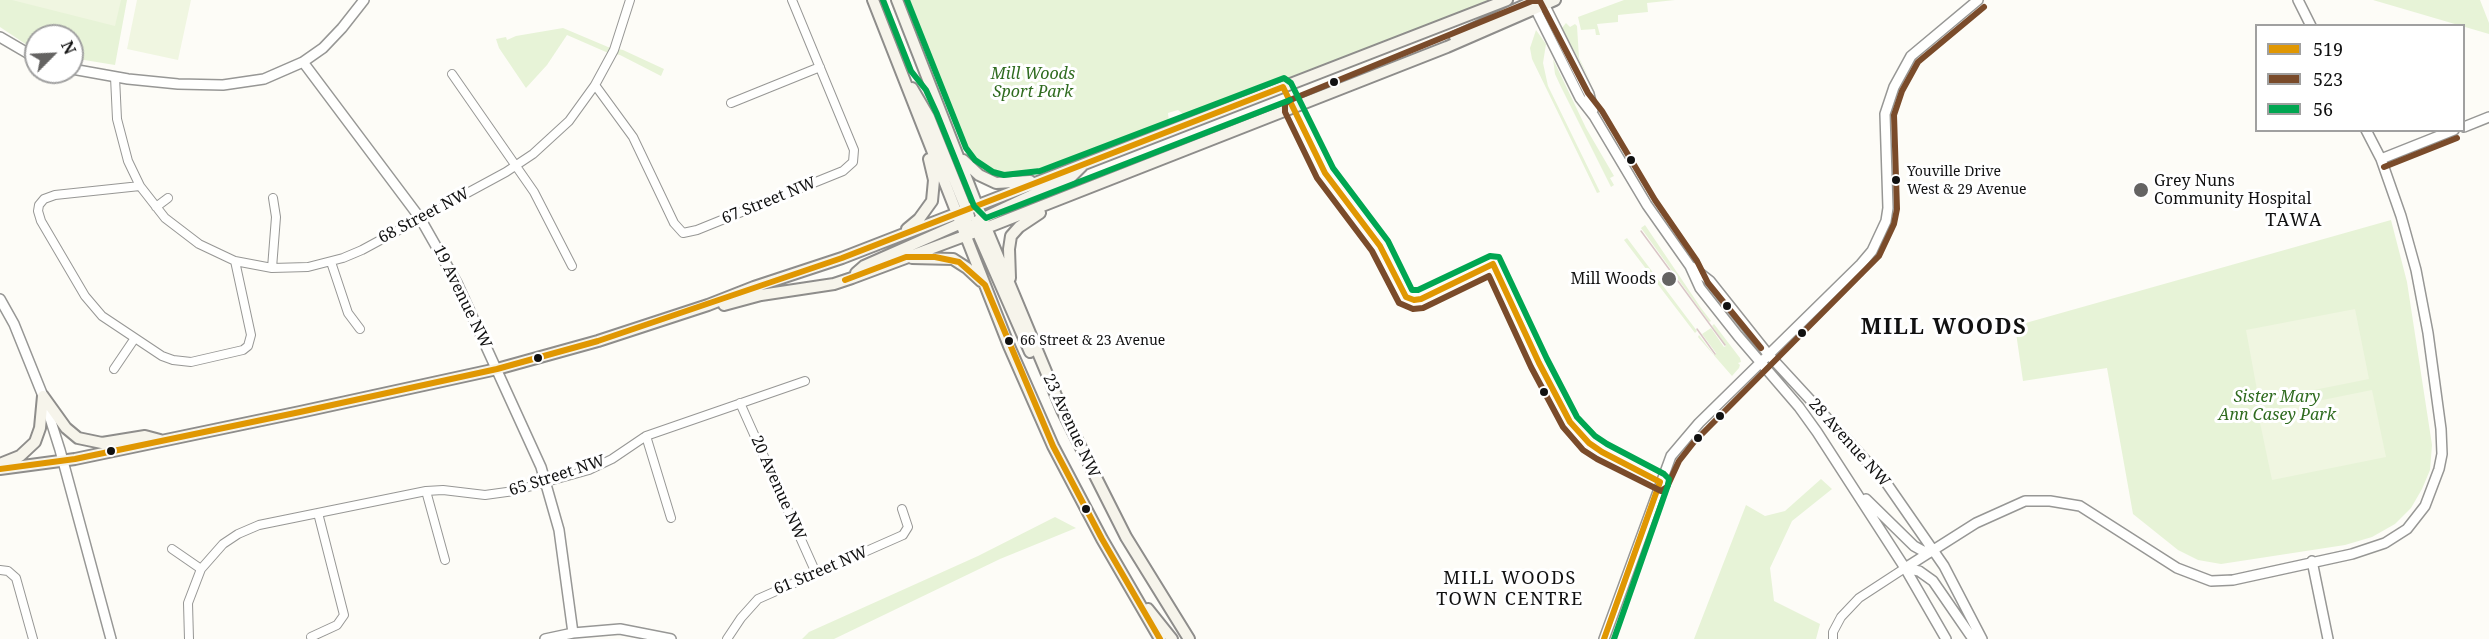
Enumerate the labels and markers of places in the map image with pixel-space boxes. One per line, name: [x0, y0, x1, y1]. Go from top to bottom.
unlabelled marker: [1328, 76, 1340, 88]
unlabelled marker: [1625, 154, 1637, 166]
place label: Youville Drive West & 29 Avenue: [1907, 164, 2027, 196]
place label: Grey Nuns Community Hospital: [2154, 171, 2311, 209]
marker: Youville Drive West & 29 Avenue: [1890, 174, 1902, 186]
marker: Grey Nuns Community Hospital: [2132, 181, 2150, 199]
place label: Mill Woods: [1570, 269, 1656, 289]
marker: Mill Woods: [1660, 270, 1678, 288]
unlabelled marker: [1721, 300, 1733, 312]
unlabelled marker: [1796, 327, 1808, 339]
place label: 66 Street & 23 Avenue: [1020, 333, 1165, 349]
marker: 66 Street & 23 Avenue: [1003, 335, 1015, 347]
unlabelled marker: [532, 352, 544, 364]
unlabelled marker: [1538, 386, 1550, 398]
unlabelled marker: [1714, 410, 1726, 422]
unlabelled marker: [1692, 432, 1704, 444]
unlabelled marker: [105, 445, 117, 457]
unlabelled marker: [1080, 503, 1092, 515]

